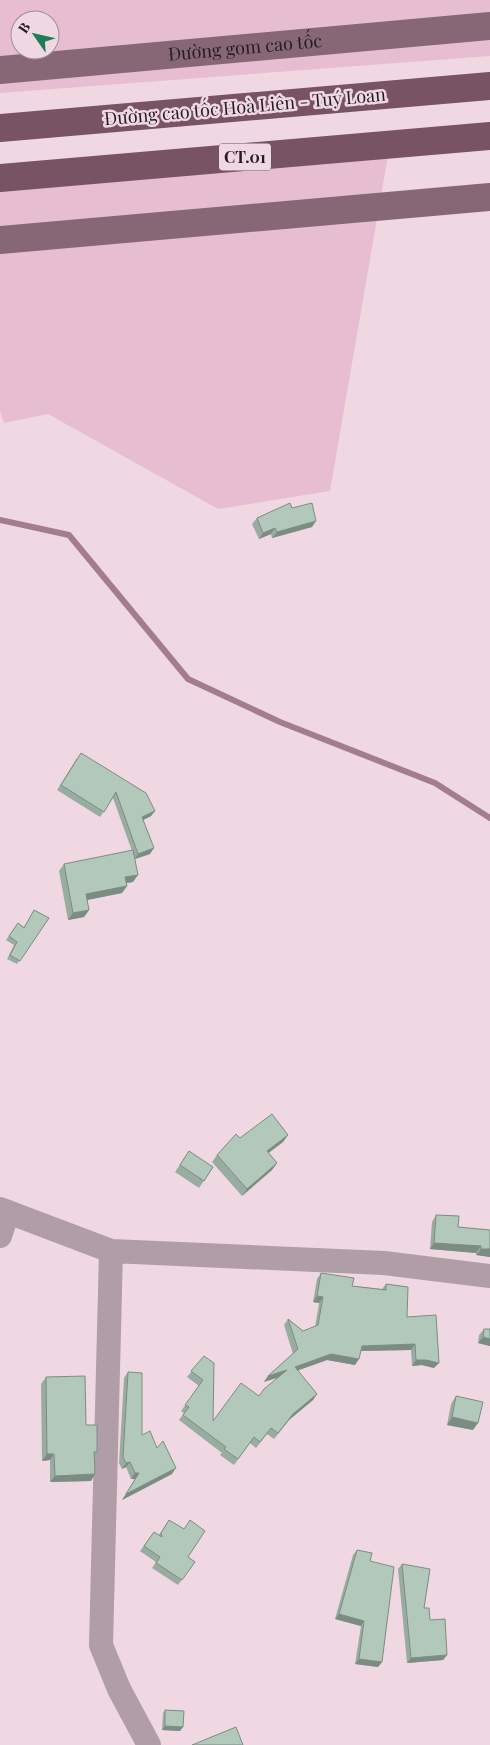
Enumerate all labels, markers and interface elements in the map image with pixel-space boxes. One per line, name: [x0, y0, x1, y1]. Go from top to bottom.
north arrow: [10, 10, 60, 60]
text: B: [13, 18, 34, 37]
street label: Đường gom cao tốc: [167, 27, 323, 66]
street label: Đường cao tốc Hoà Liên - Tuý Loan: [103, 80, 387, 130]
road number: CT.01: [219, 144, 271, 170]

